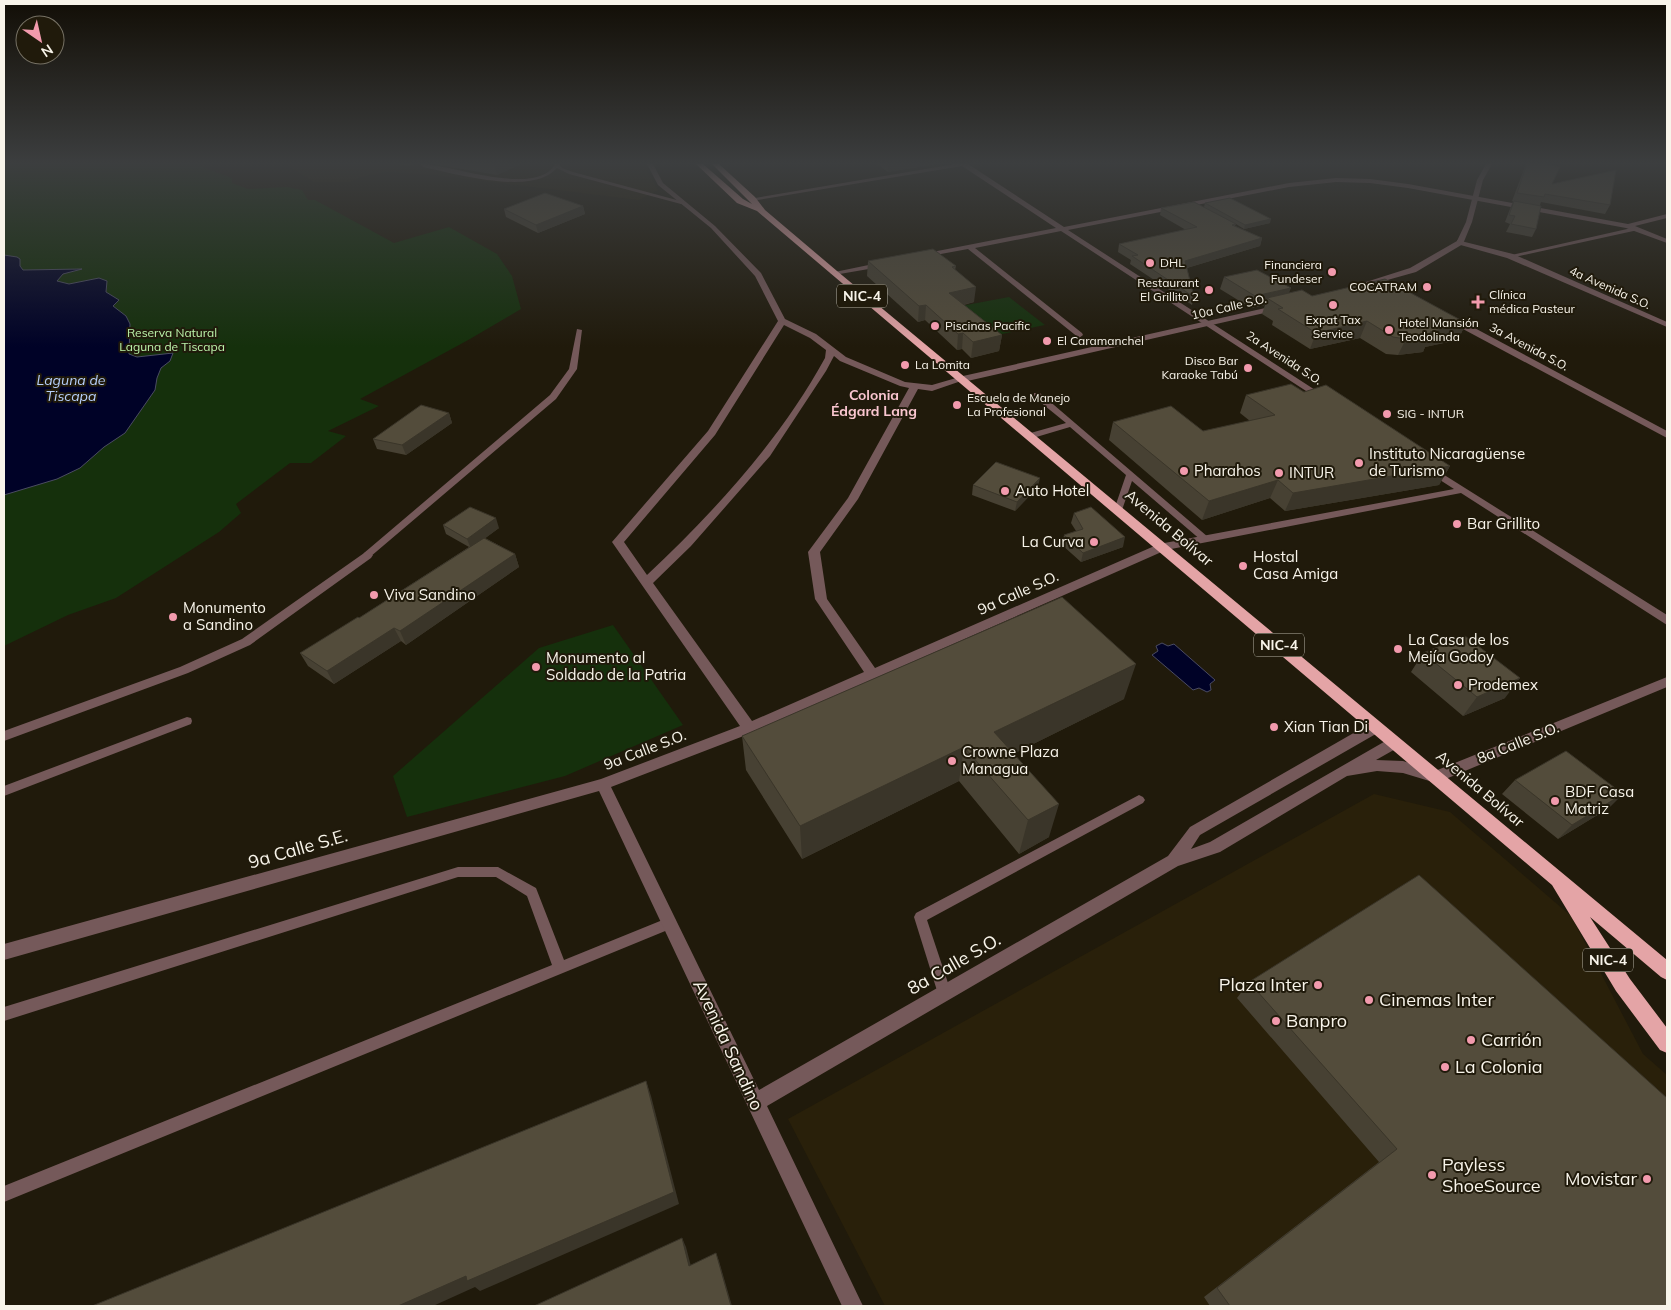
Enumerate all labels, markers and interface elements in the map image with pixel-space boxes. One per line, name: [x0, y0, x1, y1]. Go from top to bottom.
north arrow: [15, 15, 65, 65]
text: N: [38, 40, 57, 61]
place label: DHL: [1160, 255, 1185, 270]
marker: DHL: [1144, 257, 1156, 269]
place label: Financiera Fundeser: [1264, 257, 1323, 286]
street label: 4a Avenida S.O.: [1567, 263, 1653, 312]
marker: Financiera Fundeser: [1326, 266, 1338, 278]
place label: Restaurant El Grillito 2: [1137, 275, 1199, 304]
place label: COCATRAM: [1349, 279, 1417, 294]
marker: COCATRAM: [1421, 281, 1433, 293]
road number: NIC-4: [837, 284, 887, 308]
marker: Restaurant El Grillito 2: [1203, 284, 1215, 296]
place label: Clínica médica Pasteur: [1489, 287, 1576, 316]
street label: 10a Calle S.O.: [1190, 291, 1268, 322]
marker: Clínica médica Pasteur: [1471, 295, 1485, 309]
marker: Expat Tax Service: [1327, 299, 1339, 311]
place label: Expat Tax Service: [1305, 312, 1361, 341]
place label: Hotel Mansión Teodolinda: [1399, 315, 1479, 344]
place label: Piscinas Pacific: [945, 318, 1030, 333]
street label: 3a Avenida S.O.: [1487, 319, 1571, 374]
marker: Piscinas Pacific: [929, 320, 941, 332]
marker: Hotel Mansión Teodolinda: [1383, 324, 1395, 336]
park label: Reserva Natural Laguna de Tiscapa: [119, 325, 225, 354]
street label: 2a Avenida S.O.: [1243, 327, 1325, 388]
place label: El Caramanchel: [1057, 333, 1144, 348]
marker: El Caramanchel: [1041, 335, 1053, 347]
place label: Disco Bar Karaoke Tabú: [1162, 353, 1239, 382]
place label: La Lomita: [915, 357, 970, 372]
marker: La Lomita: [899, 359, 911, 371]
marker: Disco Bar Karaoke Tabú: [1242, 362, 1254, 374]
water label: Laguna de Tiscapa: [37, 371, 106, 405]
district label: Colonia Édgard Lang: [831, 386, 917, 420]
place label: Escuela de Manejo La Profesional: [967, 390, 1070, 419]
marker: Escuela de Manejo La Profesional: [951, 399, 963, 411]
place label: SIG - INTUR: [1397, 406, 1464, 421]
marker: SIG - INTUR: [1381, 408, 1393, 420]
place label: Instituto Nicaragüense de Turismo: [1369, 444, 1525, 480]
marker: Instituto Nicaragüense de Turismo: [1353, 457, 1365, 469]
place label: Pharahos: [1194, 461, 1261, 480]
place label: INTUR: [1289, 463, 1334, 482]
marker: Pharahos: [1178, 465, 1190, 477]
marker: INTUR: [1273, 467, 1285, 479]
place label: Auto Hotel: [1015, 481, 1089, 500]
marker: Auto Hotel: [999, 485, 1011, 497]
street label: Avenida Bolívar: [1121, 485, 1218, 570]
place label: Bar Grillito: [1467, 514, 1540, 533]
marker: Bar Grillito: [1451, 518, 1463, 530]
place label: La Curva: [1021, 532, 1084, 551]
marker: La Curva: [1088, 536, 1100, 548]
place label: Hostal Casa Amiga: [1253, 547, 1338, 583]
marker: Hostal Casa Amiga: [1237, 560, 1249, 572]
street label: 9a Calle S.O.: [974, 566, 1061, 619]
place label: Viva Sandino: [384, 585, 476, 604]
marker: Viva Sandino: [368, 589, 380, 601]
place label: Monumento a Sandino: [183, 598, 266, 634]
marker: Monumento a Sandino: [167, 611, 179, 623]
place label: La Casa de los Mejía Godoy: [1408, 630, 1509, 666]
road number: NIC-4: [1254, 634, 1304, 656]
marker: La Casa de los Mejía Godoy: [1392, 643, 1404, 655]
place label: Monumento al Soldado de la Patria: [546, 648, 686, 684]
marker: Monumento al Soldado de la Patria: [530, 661, 542, 673]
place label: Prodemex: [1468, 675, 1538, 694]
marker: Prodemex: [1452, 679, 1464, 691]
place label: Xian Tian Di: [1284, 717, 1368, 736]
street label: 8a Calle S.O.: [1474, 717, 1562, 768]
marker: Xian Tian Di: [1268, 721, 1280, 733]
street label: 9a Calle S.O.: [601, 725, 689, 774]
place label: Crowne Plaza Managua: [962, 742, 1059, 778]
street label: Avenida Bolívar: [1432, 746, 1529, 831]
marker: Crowne Plaza Managua: [946, 755, 958, 767]
place label: BDF Casa Matriz: [1565, 782, 1634, 818]
marker: BDF Casa Matriz: [1549, 795, 1561, 807]
street label: 9a Calle S.E.: [246, 823, 350, 874]
street label: 8a Calle S.O.: [903, 928, 1005, 1000]
road number: NIC-4: [1583, 948, 1633, 972]
place label: Plaza Inter: [1219, 973, 1308, 996]
street label: Avenida Sandino: [688, 976, 769, 1114]
marker: Plaza Inter: [1312, 979, 1324, 991]
place label: Cinemas Inter: [1379, 988, 1494, 1011]
marker: Cinemas Inter: [1363, 994, 1375, 1006]
place label: Banpro: [1286, 1009, 1347, 1032]
marker: Banpro: [1270, 1015, 1282, 1027]
place label: Carrión: [1481, 1028, 1542, 1051]
marker: Carrión: [1465, 1034, 1477, 1046]
place label: La Colonia: [1455, 1055, 1542, 1078]
marker: La Colonia: [1439, 1061, 1451, 1073]
place label: Payless ShoeSource: [1442, 1153, 1541, 1197]
place label: Movistar: [1565, 1167, 1637, 1190]
marker: Payless ShoeSource: [1426, 1169, 1438, 1181]
marker: Movistar: [1641, 1173, 1653, 1185]

